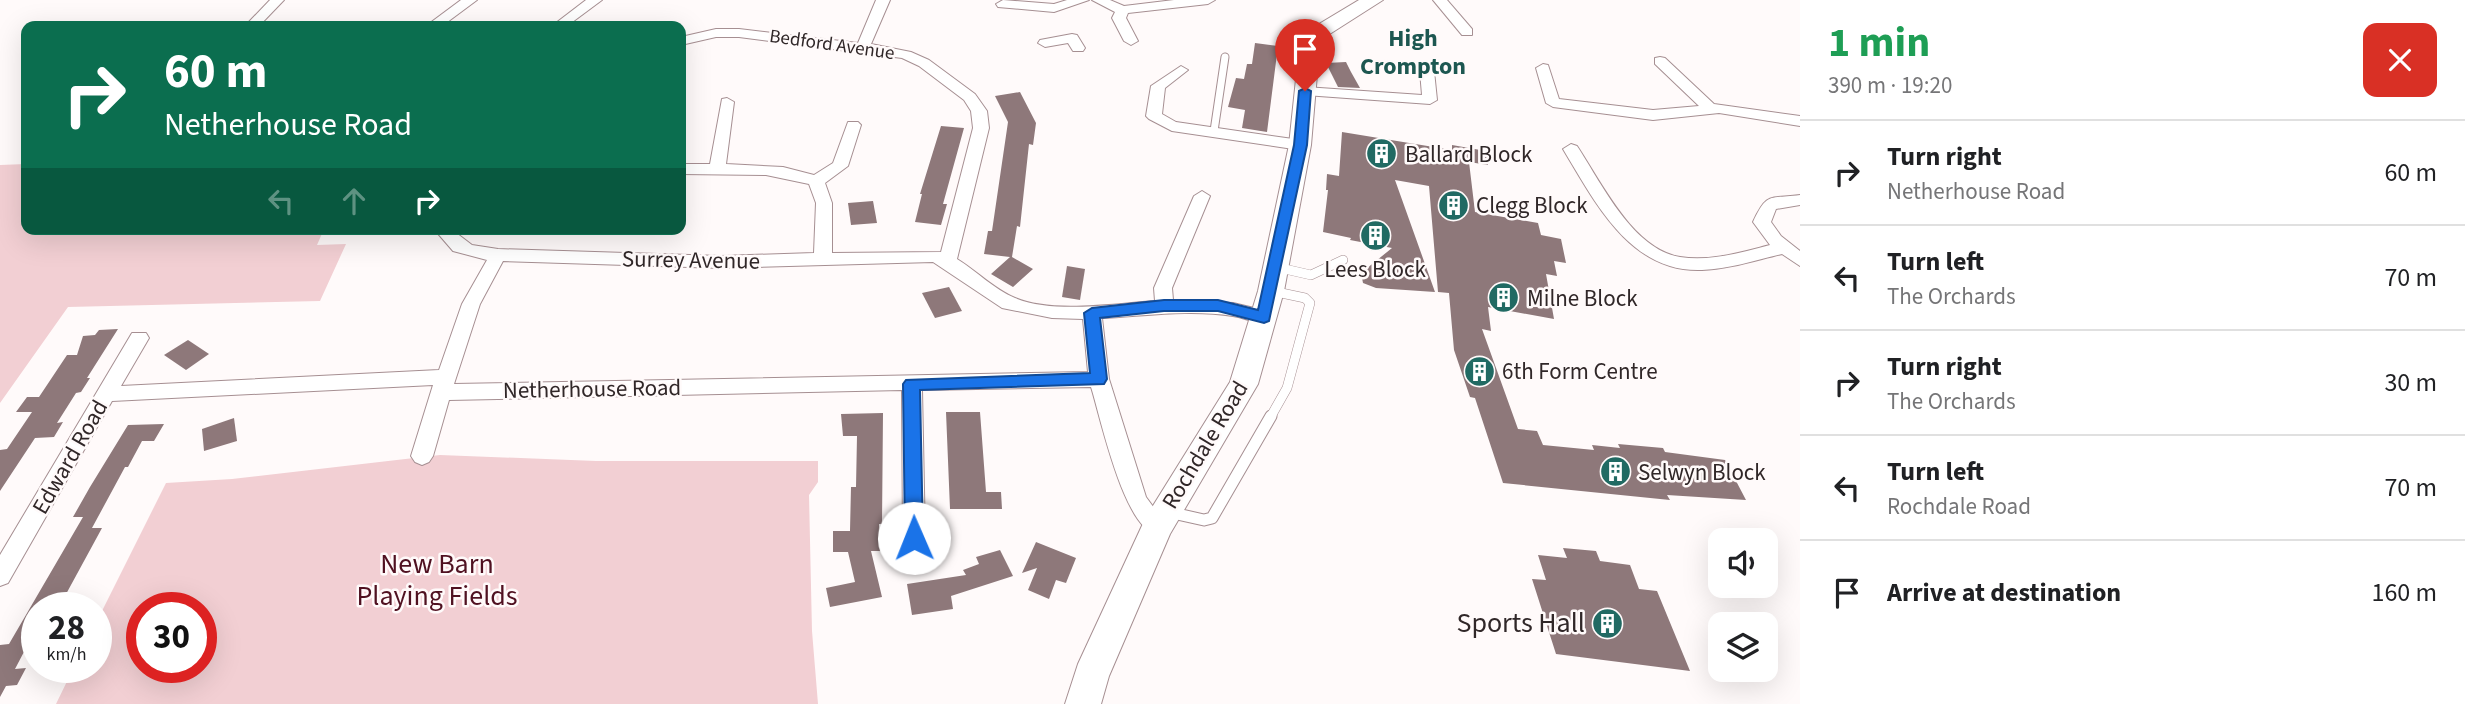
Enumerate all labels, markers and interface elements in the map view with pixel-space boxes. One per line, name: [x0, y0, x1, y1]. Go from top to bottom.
text: 1 min: [1828, 13, 1930, 73]
pin: [1275, 19, 1335, 91]
district label: High Crompton: [1360, 21, 1466, 84]
street label: Bedford Avenue: [768, 23, 896, 67]
button: close: [2363, 23, 2437, 97]
icon: arrive: [1286, 30, 1324, 68]
text: 60 m: [164, 37, 268, 107]
icon: right: [49, 49, 140, 140]
text: 390 m · 19:20: [1828, 69, 1952, 102]
text: Netherhouse Road: [164, 102, 412, 148]
building icon: Ballard Block: [1365, 137, 1399, 171]
place label: Ballard Block: [1405, 138, 1533, 171]
text: Turn right: [1887, 138, 2002, 175]
icon: right: [1828, 154, 1866, 192]
text: 60 m: [2384, 154, 2437, 191]
text: Netherhouse Road: [1887, 175, 2065, 208]
icon: left: [262, 182, 300, 220]
icon: ahead: [335, 182, 373, 220]
icon: right: [408, 182, 446, 220]
building icon: Clegg Block: [1436, 188, 1470, 222]
place label: Clegg Block: [1476, 189, 1588, 222]
building icon: Lees Block: [1358, 218, 1392, 252]
street label: Surrey Avenue: [622, 242, 760, 278]
text: Turn left: [1887, 243, 1984, 280]
place label: Lees Block: [1324, 253, 1426, 286]
icon: left: [1828, 259, 1866, 297]
text: 70 m: [2384, 259, 2437, 296]
text: The Orchards: [1887, 280, 2016, 313]
building icon: Milne Block: [1487, 281, 1521, 315]
place label: Milne Block: [1527, 282, 1638, 315]
text: Turn right: [1887, 348, 2002, 385]
building icon: 6th Form Centre: [1462, 354, 1496, 388]
place label: 6th Form Centre: [1502, 355, 1658, 388]
icon: right: [1828, 364, 1866, 402]
text: 30 m: [2384, 364, 2437, 401]
street label: Netherhouse Road: [503, 371, 681, 407]
street label: Rochdale Road: [1154, 375, 1256, 515]
text: The Orchards: [1887, 385, 2016, 418]
street label: Edward Road: [24, 394, 116, 520]
text: Turn left: [1887, 453, 1984, 490]
building icon: Selwyn Block: [1598, 455, 1632, 489]
place label: Selwyn Block: [1638, 456, 1766, 489]
icon: left: [1828, 469, 1866, 507]
text: 70 m: [2384, 469, 2437, 506]
text: Rochdale Road: [1887, 490, 2031, 523]
position arrow: [877, 501, 951, 575]
map controls: [1708, 528, 1778, 682]
button: sound: [1708, 528, 1778, 598]
park label: New Barn Playing Fields: [356, 544, 518, 616]
icon: arrive: [1828, 574, 1866, 612]
text: Arrive at destination: [1887, 574, 2121, 611]
text: 160 m: [2371, 574, 2437, 611]
speed limit sign: 30: [126, 592, 217, 683]
text: 28: [48, 603, 85, 653]
place label: Sports Hall: [1456, 603, 1585, 643]
building icon: Sports Hall: [1591, 606, 1625, 640]
button: layers: [1708, 612, 1778, 682]
text: km/h: [47, 642, 86, 667]

